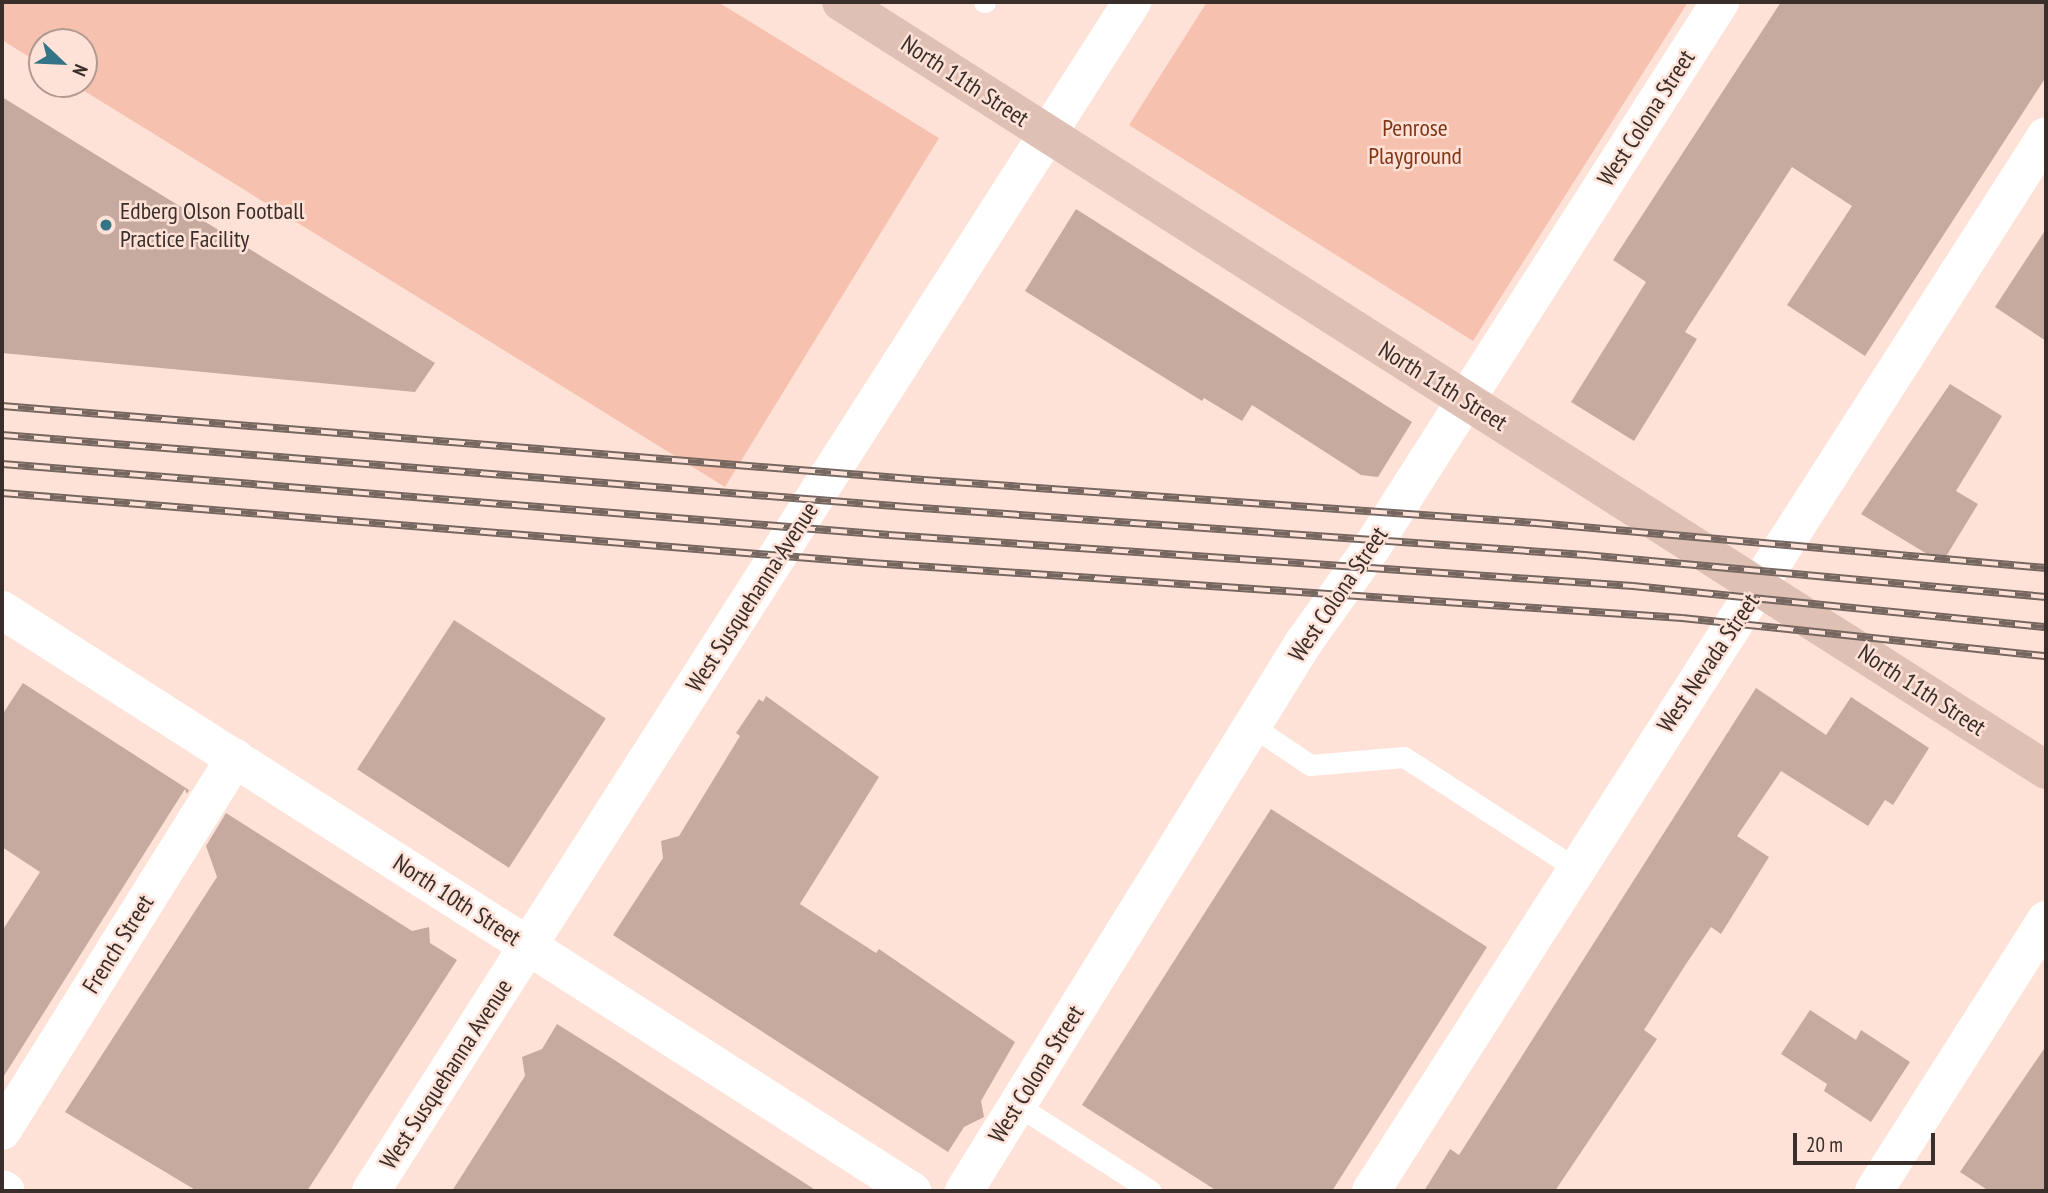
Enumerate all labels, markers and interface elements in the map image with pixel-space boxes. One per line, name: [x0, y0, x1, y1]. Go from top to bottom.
north arrow: [28, 28, 98, 98]
street label: North 11th Street: [896, 29, 1034, 133]
street label: West Colona Street: [1591, 45, 1701, 191]
text: N: [67, 61, 94, 80]
park label: Penrose Playground: [1368, 114, 1462, 170]
place label: Edberg Olson Football Practice Facility: [120, 197, 304, 253]
marker: Edberg Olson Football Practice Facility: [98, 217, 114, 233]
street label: North 11th Street: [1373, 335, 1513, 437]
street label: West Susquehanna Avenue: [680, 496, 824, 698]
street label: West Colona Street: [1282, 521, 1394, 667]
street label: West Nevada Street: [1651, 588, 1765, 738]
street label: North 11th Street: [1853, 638, 1991, 742]
street label: North 10th Street: [388, 848, 526, 952]
street label: French Street: [76, 889, 160, 999]
street label: West Susquehanna Avenue: [374, 973, 518, 1175]
street label: West Colona Street: [982, 1000, 1090, 1148]
scale bar: [1796, 1120, 1938, 1164]
text: 20 m: [1806, 1131, 1843, 1158]

